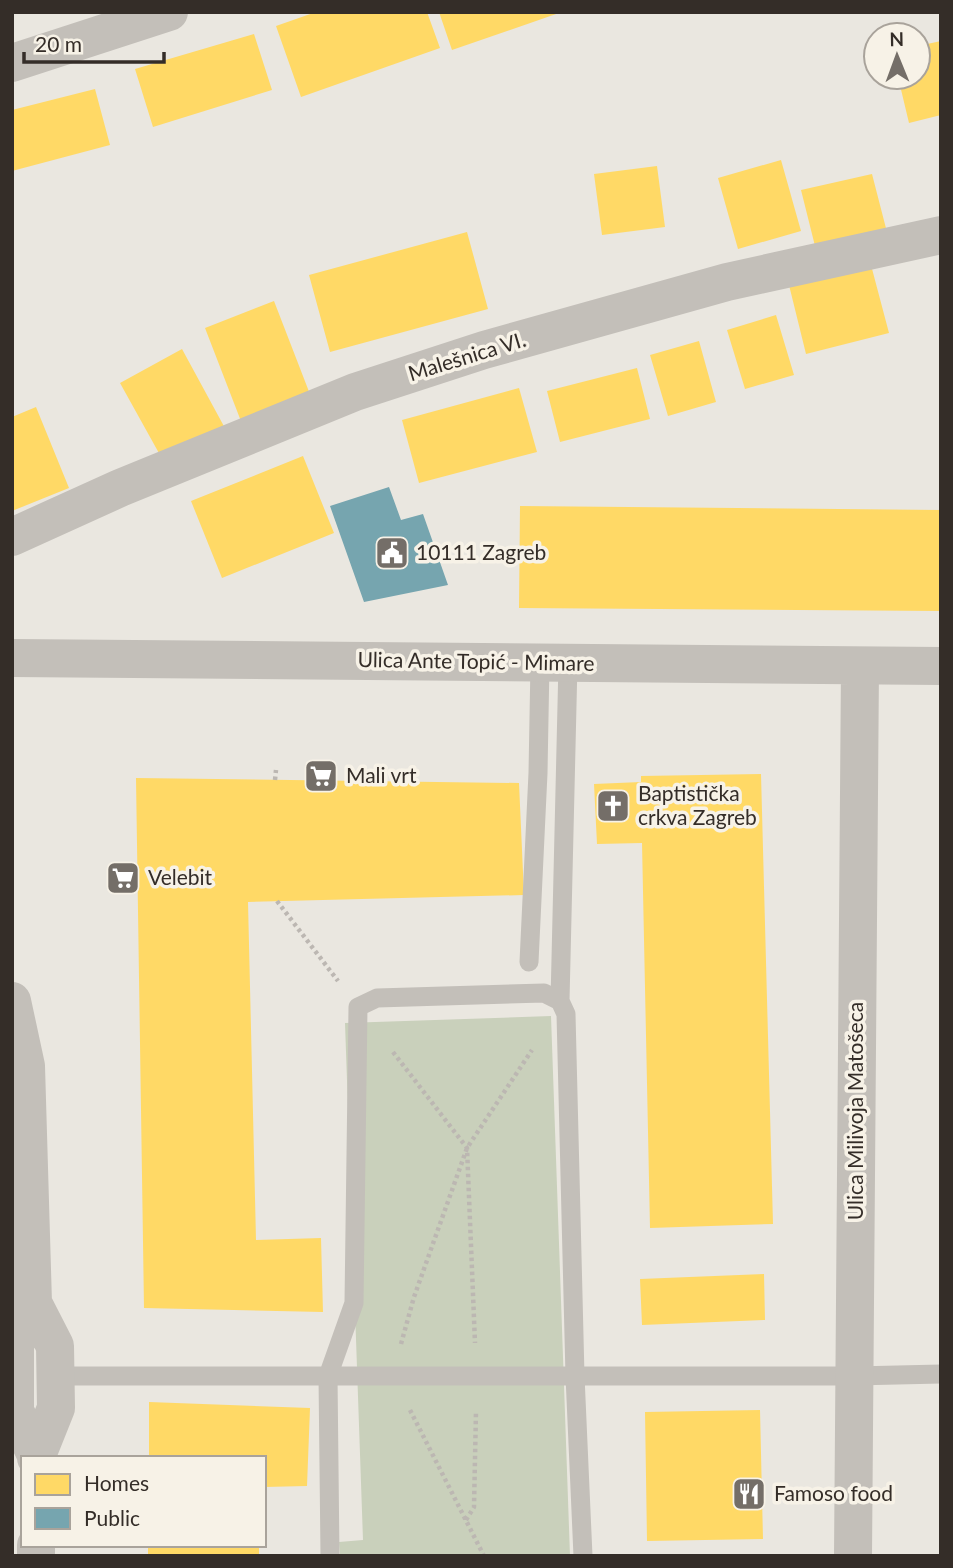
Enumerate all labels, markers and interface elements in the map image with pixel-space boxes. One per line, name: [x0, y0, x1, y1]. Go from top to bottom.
scale bar: [24, 21, 164, 65]
north arrow: [862, 21, 932, 91]
text: N: [889, 27, 904, 50]
text: 20 m: [35, 31, 82, 56]
street label: Malešnica VI.: [405, 326, 528, 385]
public building icon: 10111 Zagreb: [373, 534, 411, 572]
place label: 10111 Zagreb: [416, 539, 546, 564]
street label: Ulica Ante Topić - Mimare: [357, 646, 595, 675]
supermarket icon: Mali vrt: [302, 757, 340, 795]
place label: Mali vrt: [346, 762, 417, 787]
place label: Baptistička crkva Zagreb: [638, 780, 757, 829]
church icon: Baptistička crkva Zagreb: [594, 787, 632, 825]
supermarket icon: Velebit: [104, 859, 142, 897]
place label: Velebit: [148, 864, 213, 889]
street label: Ulica Milivoja Matošeca: [842, 1002, 867, 1220]
legend: [21, 1456, 266, 1547]
text: Homes: [84, 1470, 149, 1495]
restaurant icon: Famoso food: [730, 1475, 768, 1513]
place label: Famoso food: [774, 1480, 893, 1505]
text: Public: [84, 1505, 140, 1530]

